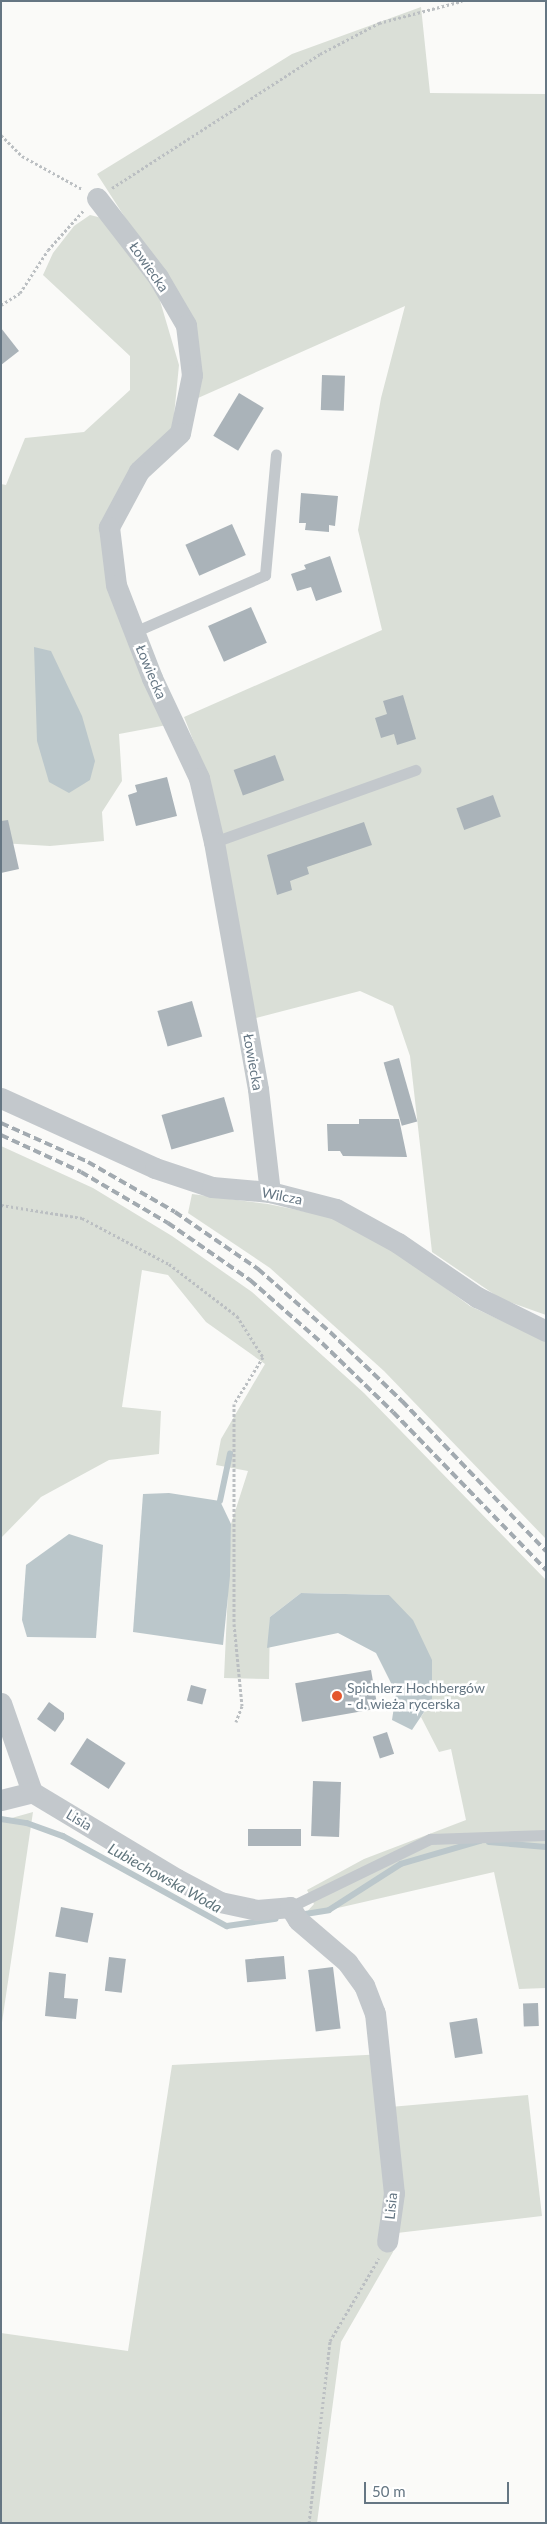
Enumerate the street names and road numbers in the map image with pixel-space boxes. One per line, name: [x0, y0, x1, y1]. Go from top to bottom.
street label: Łowiecka: [126, 239, 172, 295]
street label: Łowiecka: [132, 642, 170, 702]
street label: Łowiecka: [240, 1032, 266, 1092]
street label: Wilcza: [260, 1184, 304, 1208]
street label: Lisia: [63, 1806, 95, 1834]
street label: Lisia: [381, 2192, 401, 2220]

